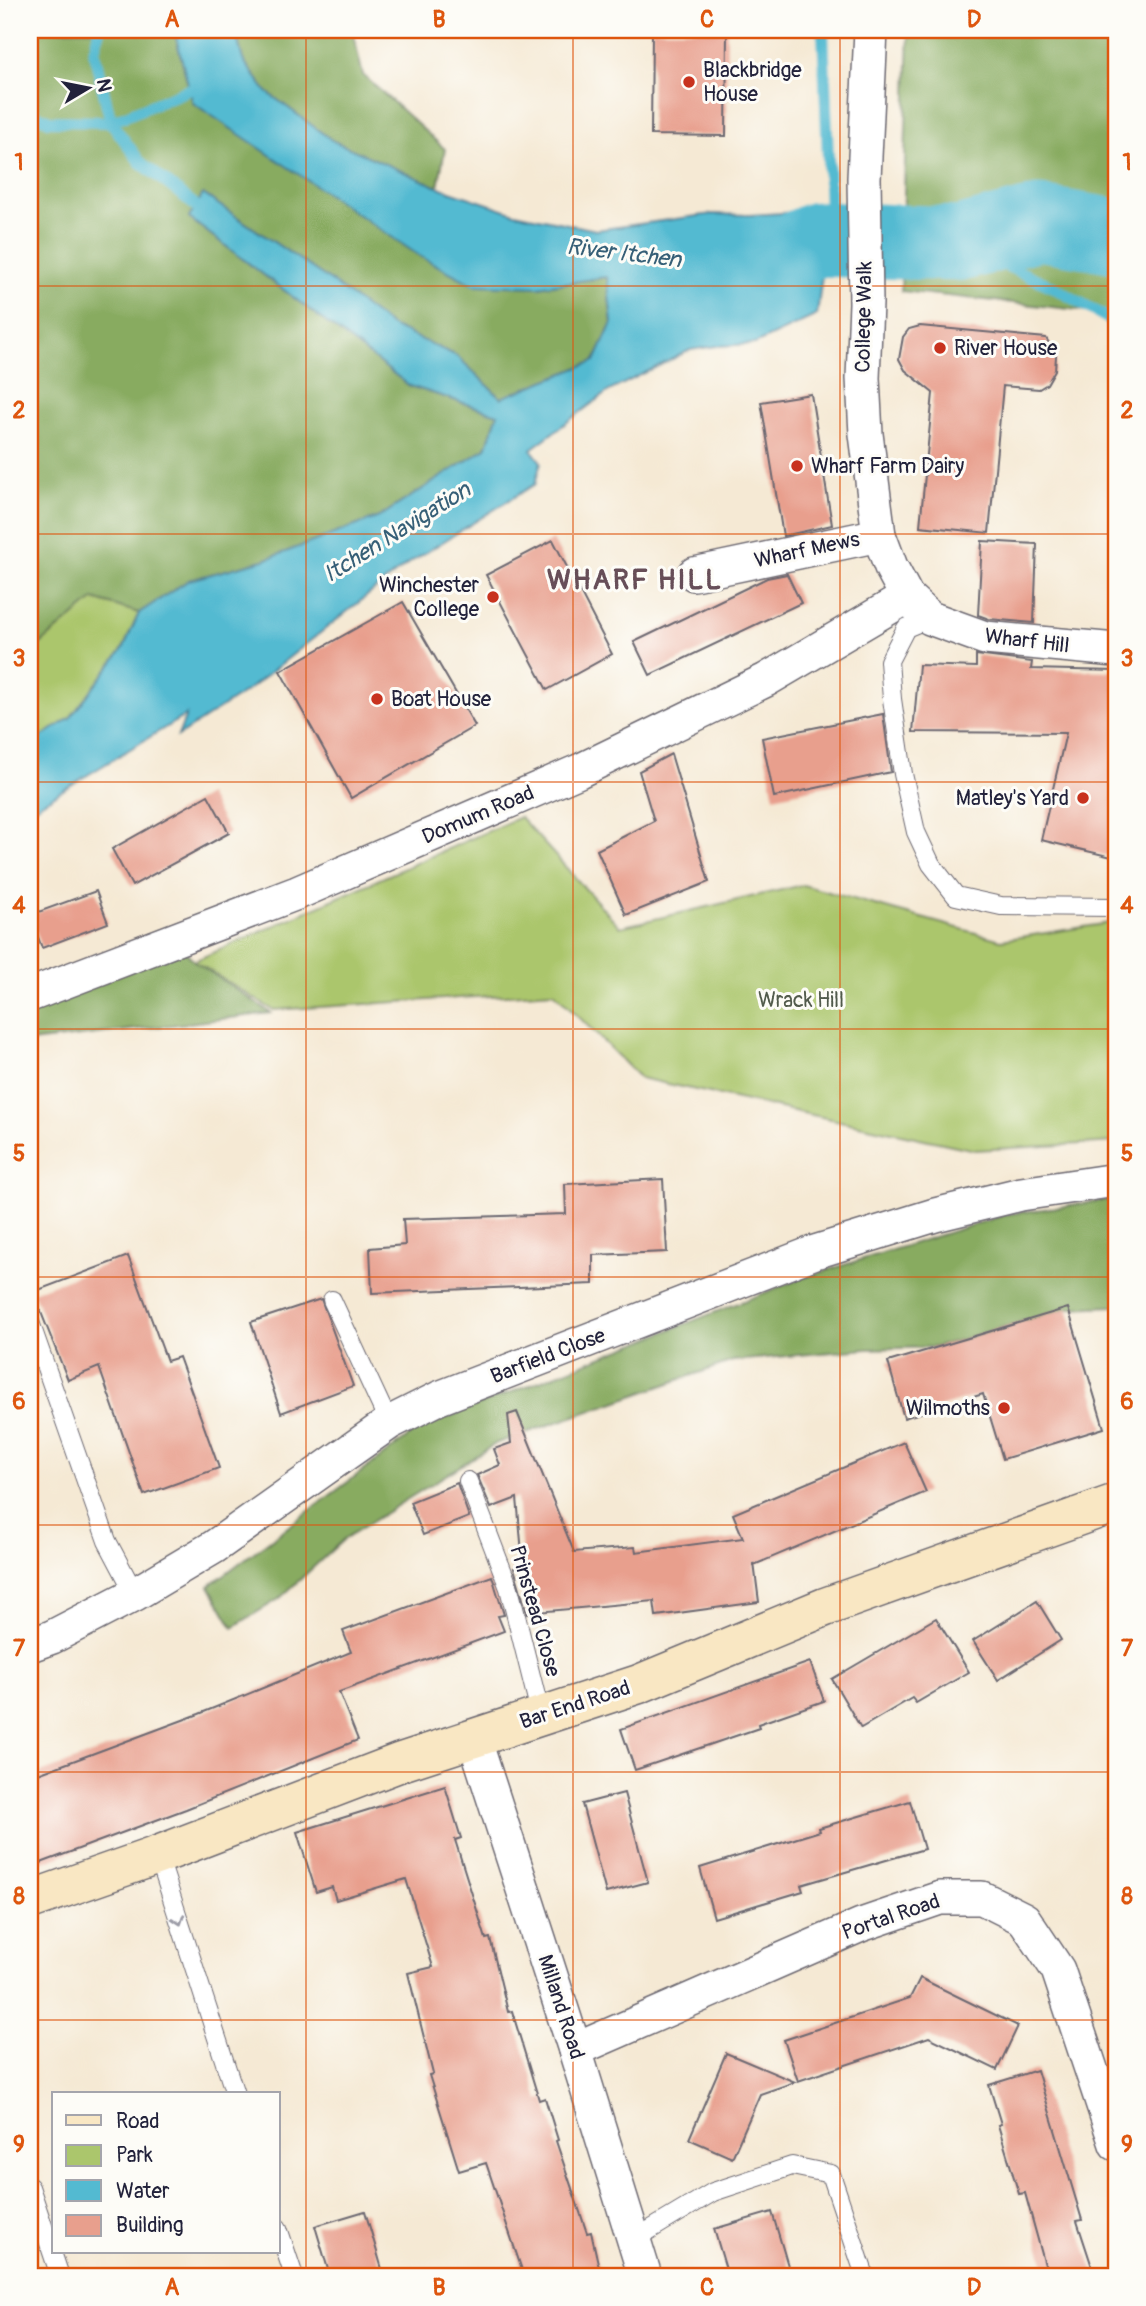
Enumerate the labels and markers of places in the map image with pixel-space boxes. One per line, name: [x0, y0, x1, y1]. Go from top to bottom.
place label: Blackbridge House: [703, 57, 802, 108]
marker: Blackbridge House: [681, 74, 697, 90]
place label: River House: [954, 335, 1058, 362]
marker: River House: [932, 340, 948, 356]
place label: Wharf Farm Dairy: [811, 453, 964, 480]
marker: Wharf Farm Dairy: [789, 458, 805, 474]
place label: Winchester College: [379, 572, 480, 623]
marker: Winchester College: [485, 589, 501, 605]
place label: Boat House: [391, 686, 492, 713]
marker: Boat House: [369, 691, 385, 707]
place label: Matley's Yard: [956, 785, 1069, 812]
marker: Matley's Yard: [1075, 790, 1091, 806]
place label: Wilmoths: [906, 1395, 991, 1422]
marker: Wilmoths: [996, 1400, 1012, 1416]

